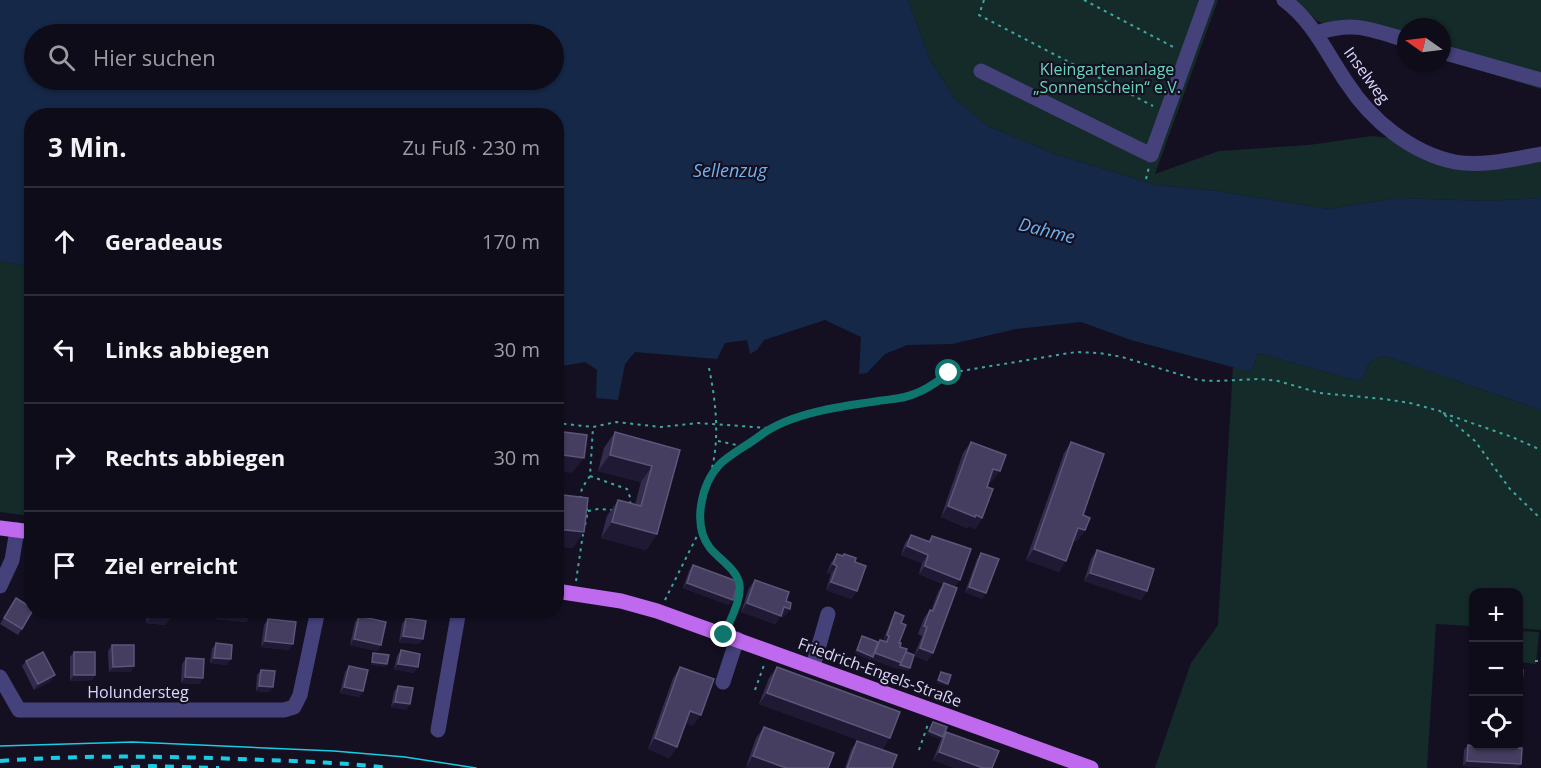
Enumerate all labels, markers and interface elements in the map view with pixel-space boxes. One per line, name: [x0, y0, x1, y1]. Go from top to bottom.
north arrow: [1397, 18, 1451, 72]
search box: [24, 24, 564, 90]
icon: search: [45, 41, 78, 74]
text: Hier suchen: [93, 42, 216, 72]
street label: Inselweg: [1339, 42, 1395, 108]
park label: Kleingartenanlage „Sonnenschein“ e.V.: [1033, 58, 1181, 98]
text: 3 Min.: [48, 129, 127, 165]
text: Zu Fuß · 230 m: [402, 134, 540, 161]
water label: Sellenzug: [693, 158, 768, 182]
water label: Dahme: [1016, 211, 1078, 249]
icon: ahead: [48, 225, 81, 258]
text: Geradeaus: [105, 226, 223, 256]
text: 170 m: [482, 228, 540, 255]
icon: left: [48, 333, 81, 366]
text: Links abbiegen: [105, 334, 270, 364]
text: 30 m: [493, 336, 540, 363]
route start: [935, 359, 961, 385]
icon: right: [48, 441, 81, 474]
text: Rechts abbiegen: [105, 442, 285, 472]
text: 30 m: [493, 444, 540, 471]
icon: arrive: [48, 549, 81, 582]
text: Ziel erreicht: [105, 550, 238, 580]
map controls: [1469, 588, 1523, 750]
button: +: [1469, 588, 1523, 642]
route end: [710, 621, 736, 647]
street label: Friedrich-Engels-Straße: [795, 632, 965, 712]
button: −: [1469, 642, 1523, 696]
street label: Holundersteg: [87, 681, 189, 703]
button: locate: [1469, 696, 1523, 750]

